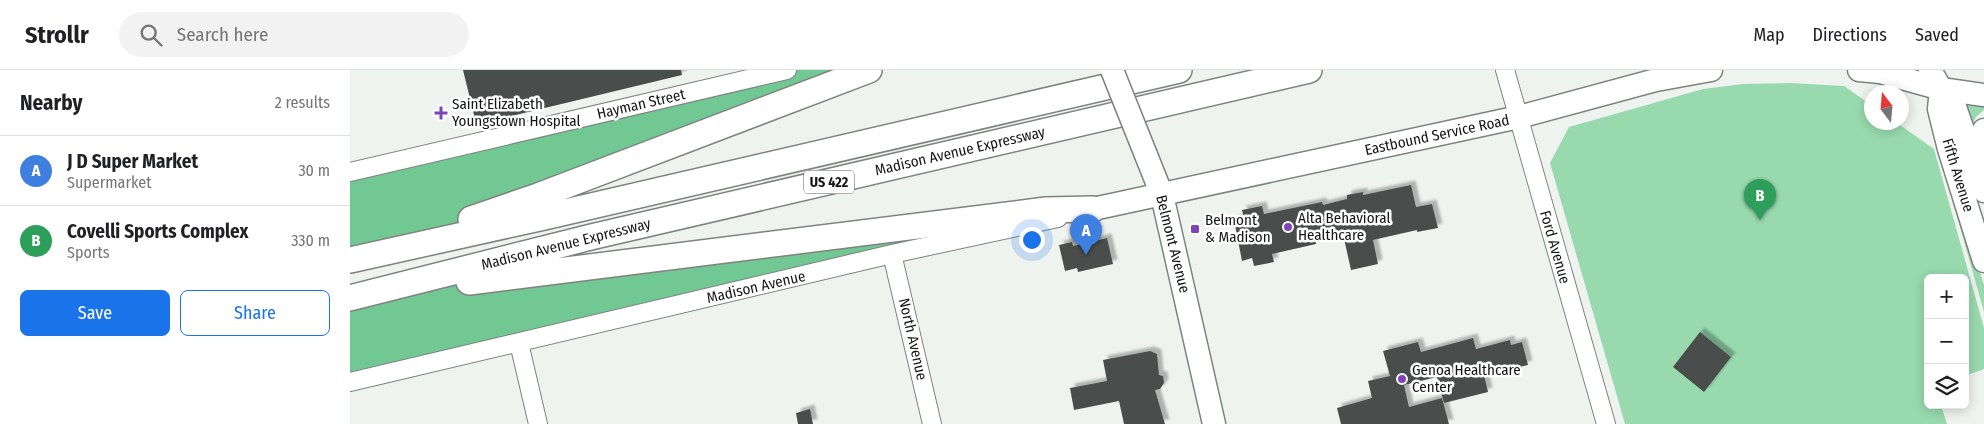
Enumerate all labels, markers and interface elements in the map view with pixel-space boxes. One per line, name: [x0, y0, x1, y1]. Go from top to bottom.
search box: [119, 12, 469, 57]
text: Strollr: [25, 21, 89, 49]
icon: search: [137, 21, 165, 49]
text: Search here: [177, 23, 268, 46]
text: Map: [1753, 24, 1785, 46]
text: Directions: [1813, 24, 1887, 46]
text: Saved: [1915, 24, 1959, 46]
street label: Hayman Street: [595, 85, 687, 123]
north arrow: [1864, 85, 1909, 130]
text: Nearby: [20, 90, 82, 116]
text: 2 results: [275, 93, 330, 112]
place label: Saint Elizabeth Youngstown Hospital: [452, 95, 581, 130]
marker: Saint Elizabeth Youngstown Hospital: [434, 106, 448, 120]
street label: Eastbound Service Road: [1363, 111, 1511, 159]
street label: Madison Avenue Expressway: [873, 123, 1047, 179]
street label: Fifth Avenue: [1938, 136, 1978, 214]
text: J D Super Market: [67, 150, 198, 173]
text: A: [32, 161, 40, 180]
text: 30 m: [298, 161, 330, 180]
road number: US 422: [804, 170, 854, 194]
text: Supermarket: [67, 173, 151, 192]
pin: B: [1744, 179, 1776, 220]
street label: Belmont Avenue: [1152, 193, 1194, 295]
street label: Ford Avenue: [1536, 208, 1574, 286]
place label: Alta Behavioral Healthcare: [1298, 209, 1390, 244]
place label: Belmont & Madison: [1205, 211, 1271, 246]
street label: Madison Avenue Expressway: [479, 214, 653, 274]
pin: A: [1070, 214, 1102, 255]
text: Covelli Sports Complex: [67, 220, 248, 243]
marker: Alta Behavioral Healthcare: [1282, 221, 1294, 233]
marker: Belmont & Madison: [1189, 223, 1201, 235]
your location: [1019, 227, 1045, 253]
text: B: [32, 231, 40, 250]
text: 330 m: [291, 231, 330, 250]
text: Sports: [67, 243, 110, 262]
street label: Madison Avenue: [705, 267, 807, 307]
map controls: [1924, 274, 1969, 409]
button: +: [1924, 274, 1969, 319]
button: Save: [20, 290, 170, 336]
button: Share: [180, 290, 330, 336]
street label: North Avenue: [895, 296, 931, 382]
button: −: [1924, 319, 1969, 364]
place label: Genoa Healthcare Center: [1412, 361, 1521, 396]
button: layers: [1924, 364, 1969, 409]
marker: Genoa Healthcare Center: [1396, 373, 1408, 385]

